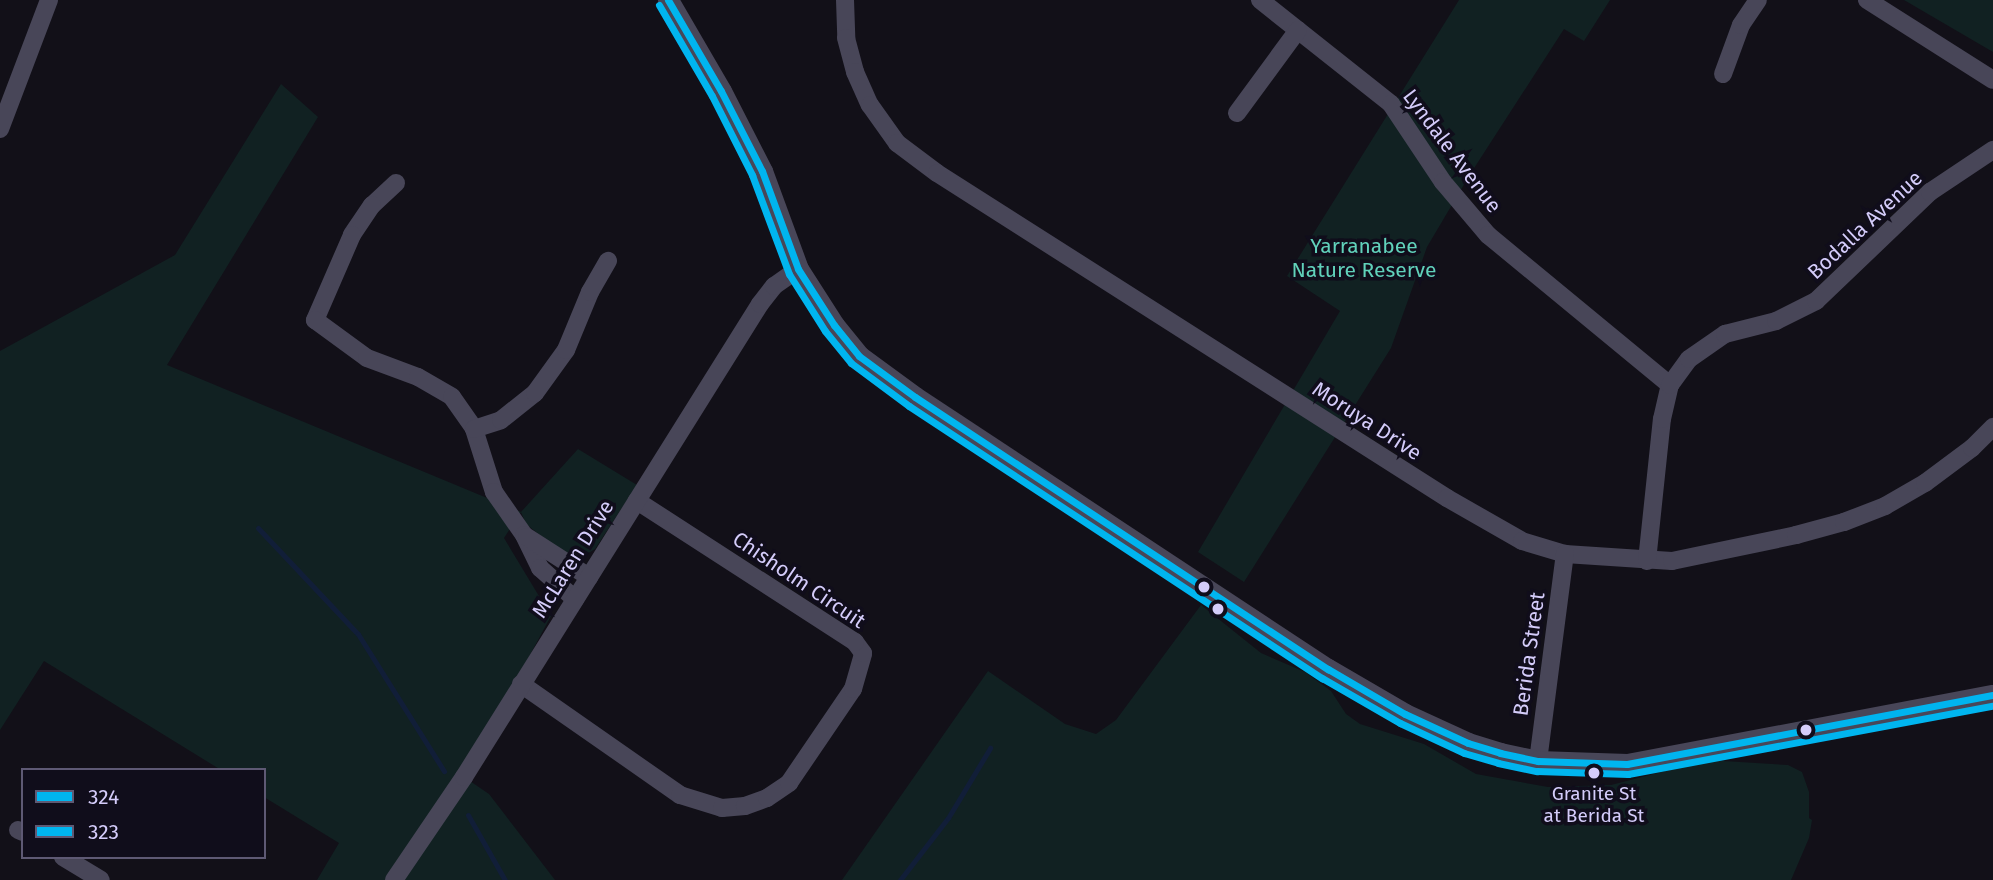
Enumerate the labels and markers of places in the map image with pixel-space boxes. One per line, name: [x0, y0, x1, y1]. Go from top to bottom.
unlabelled marker: [1197, 580, 1211, 594]
unlabelled marker: [1211, 602, 1225, 616]
unlabelled marker: [1799, 723, 1813, 737]
marker: Granite St at Berida St: [1587, 766, 1601, 780]
place label: Granite St at Berida St: [1544, 783, 1644, 827]

